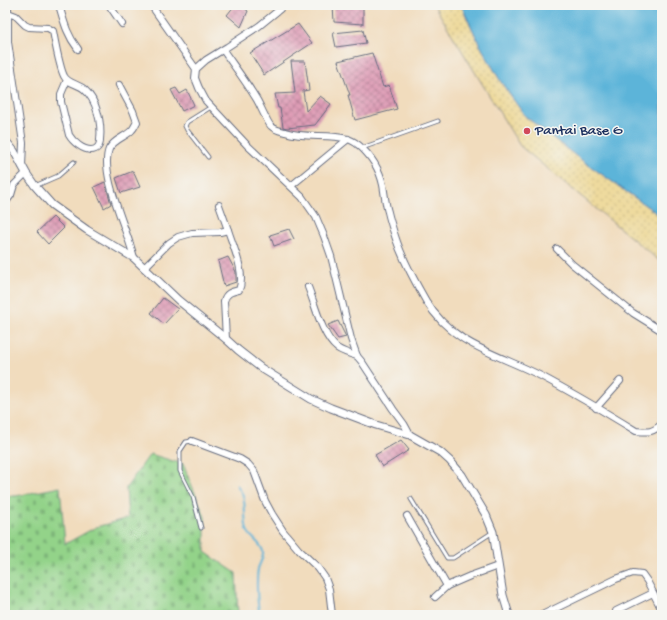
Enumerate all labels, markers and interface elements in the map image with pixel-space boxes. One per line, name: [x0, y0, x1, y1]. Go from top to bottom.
place label: Pantai Base G: [534, 122, 623, 140]
marker: Pantai Base G: [522, 126, 532, 136]

